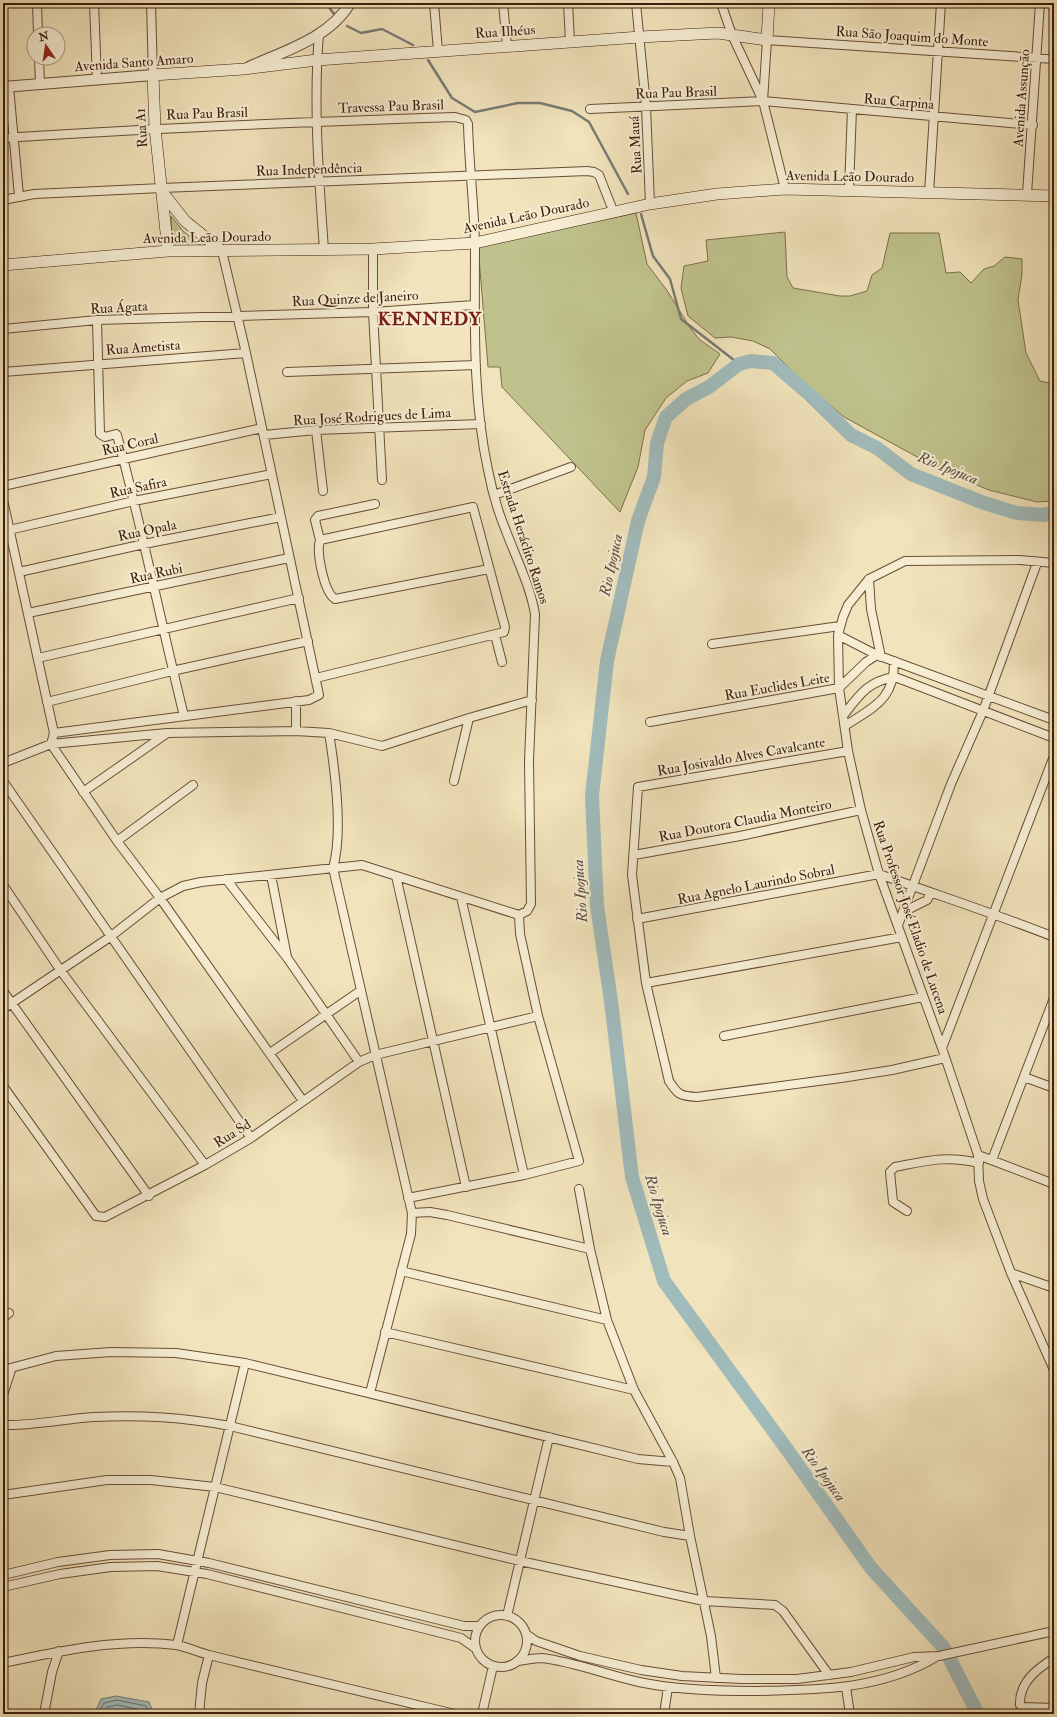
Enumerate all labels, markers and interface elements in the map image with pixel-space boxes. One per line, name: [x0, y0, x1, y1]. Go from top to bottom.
street label: Rua Ilhéus: [474, 21, 536, 42]
street label: Rua São Joaquim do Monte: [835, 23, 989, 50]
north arrow: [26, 26, 66, 66]
text: N: [37, 29, 51, 44]
street label: Avenida Assunção: [1010, 48, 1033, 148]
street label: Avenida Santo Amaro: [73, 50, 194, 75]
street label: Rua Pau Brasil: [635, 83, 718, 102]
street label: Rua Carpina: [863, 90, 935, 114]
street label: Travessa Pau Brasil: [338, 96, 445, 117]
street label: Rua Pau Brasil: [166, 104, 249, 123]
street label: Rua A1: [132, 108, 151, 148]
street label: Rua Mauá: [625, 115, 646, 174]
street label: Rua Independência: [255, 159, 363, 181]
street label: Avenida Leão Dourado: [785, 167, 914, 186]
street label: Avenida Leão Dourado: [461, 194, 591, 237]
street label: Avenida Leão Dourado: [142, 228, 272, 247]
street label: Rua Quinze de Janeiro: [291, 287, 419, 310]
street label: Rua Ágata: [90, 297, 149, 317]
district label: KENNEDY: [378, 308, 482, 331]
street label: Rua Ametista: [105, 336, 181, 359]
street label: Rua José Rodrigues de Lima: [293, 404, 452, 429]
street label: Rua Coral: [100, 430, 160, 459]
water label: Rio Ipojuca: [914, 447, 981, 489]
street label: Estrada Heráclito Ramos: [494, 468, 553, 606]
street label: Rua Safira: [108, 473, 168, 502]
street label: Rua Opala: [116, 516, 178, 546]
water label: Rio Ipojuca: [595, 532, 627, 599]
street label: Rua Rubi: [128, 560, 184, 587]
street label: Rua Euclides Leite: [723, 669, 831, 704]
street label: Rua Josivaldo Alves Cavalcante: [656, 733, 826, 780]
street label: Rua Doutora Claudia Monteiro: [657, 795, 833, 846]
street label: Rua Professor José Eladio de Lucena: [869, 818, 952, 1016]
water label: Rio Ipojuca: [569, 859, 592, 924]
street label: Rua Agnelo Laurindo Sobral: [676, 861, 836, 908]
street label: Rua Sd: [211, 1115, 254, 1151]
water label: Rio Ipojuca: [640, 1171, 677, 1238]
water label: Rio Ipojuca: [797, 1442, 850, 1506]

